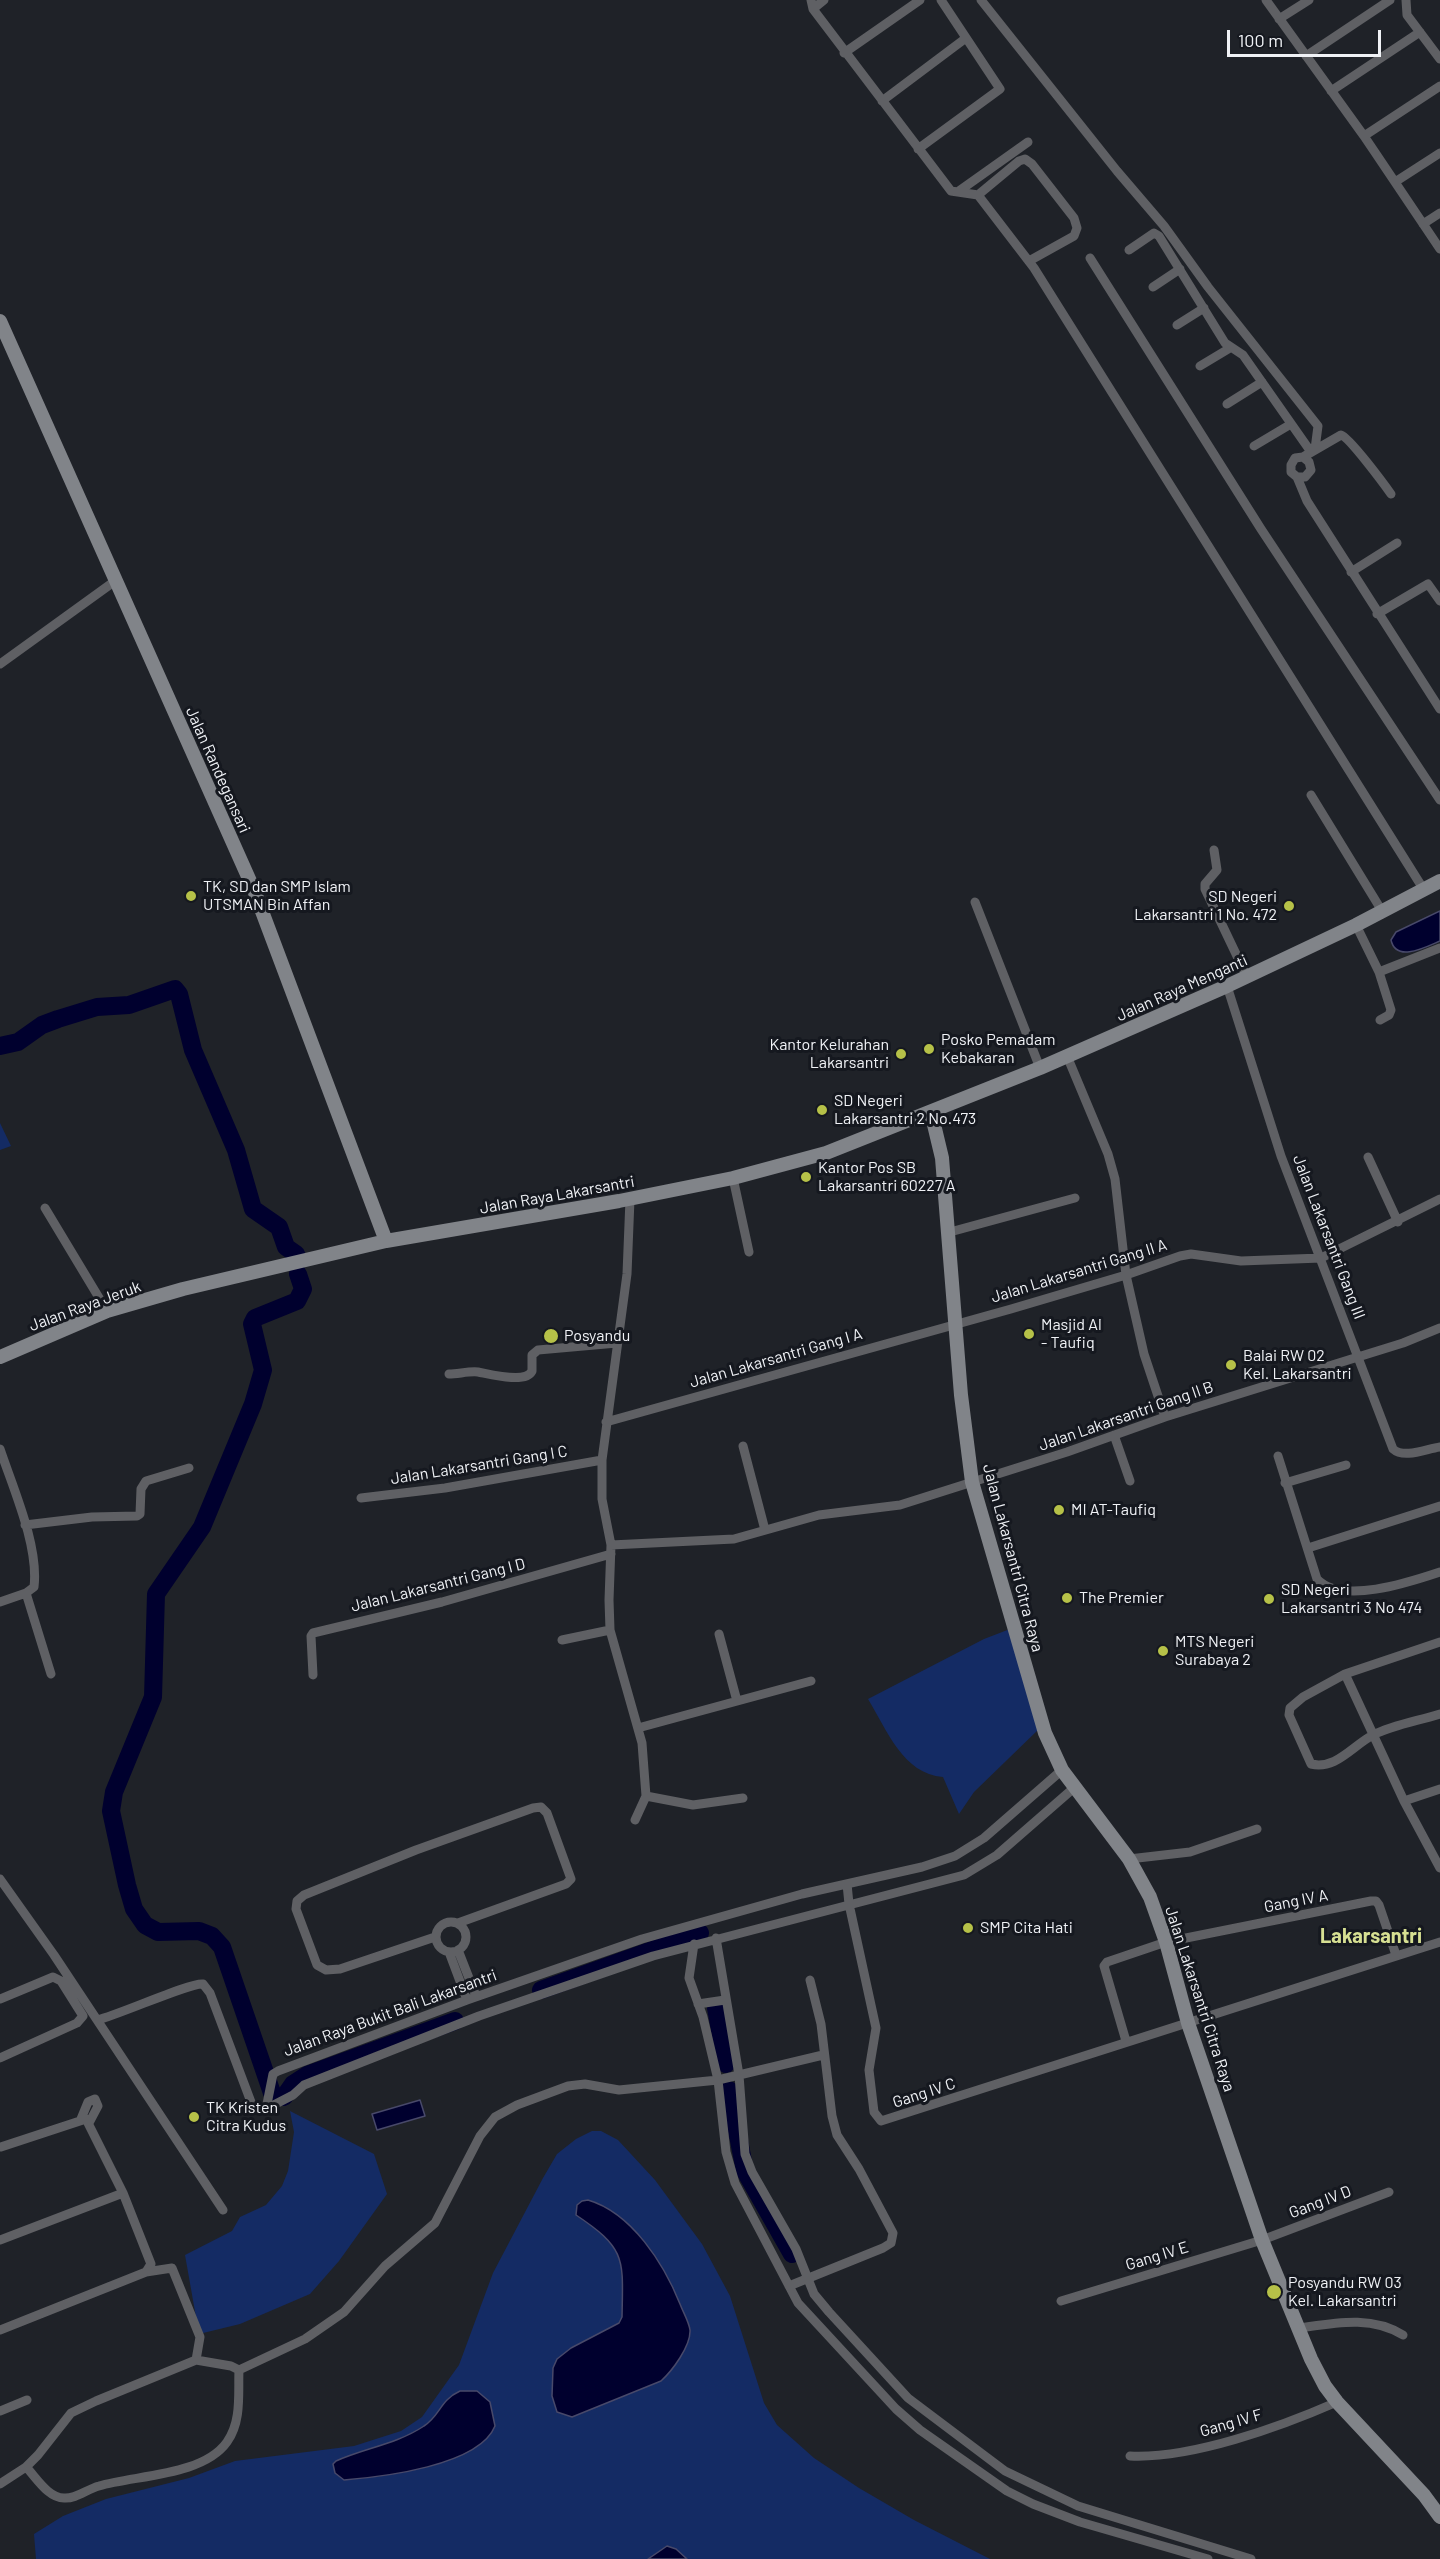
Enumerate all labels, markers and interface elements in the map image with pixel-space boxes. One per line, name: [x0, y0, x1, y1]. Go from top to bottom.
scale bar: [1230, 18, 1384, 56]
text: 100 m: [1238, 29, 1283, 51]
street label: Jalan Randegansari: [182, 704, 254, 836]
place label: TK, SD dan SMP Islam UTSMAN Bin Affan: [203, 877, 351, 915]
place label: SD Negeri Lakarsantri 1 No. 472: [1134, 887, 1277, 925]
marker: TK, SD dan SMP Islam UTSMAN Bin Affan: [184, 889, 198, 903]
marker: SD Negeri Lakarsantri 1 No. 472: [1282, 899, 1296, 913]
street label: Jalan Raya Menganti: [1114, 950, 1250, 1026]
place label: Posko Pemadam Kebakaran: [941, 1030, 1055, 1068]
place label: Kantor Kelurahan Lakarsantri: [769, 1035, 889, 1073]
marker: Posko Pemadam Kebakaran: [922, 1042, 936, 1056]
marker: Kantor Kelurahan Lakarsantri: [894, 1047, 908, 1061]
place label: SD Negeri Lakarsantri 2 No.473: [834, 1091, 976, 1129]
marker: SD Negeri Lakarsantri 2 No.473: [815, 1103, 829, 1117]
street label: Jalan Lakarsantri Gang III: [1289, 1152, 1369, 1322]
place label: Kantor Pos SB Lakarsantri 60227 A: [818, 1158, 955, 1196]
marker: Kantor Pos SB Lakarsantri 60227 A: [799, 1170, 813, 1184]
street label: Jalan Raya Lakarsantri: [478, 1172, 636, 1218]
street label: Jalan Lakarsantri Gang II A: [989, 1235, 1169, 1307]
street label: Jalan Raya Jeruk: [26, 1277, 144, 1335]
place label: Masjid Al - Taufiq: [1041, 1315, 1102, 1353]
street label: Jalan Lakarsantri Gang I A: [687, 1324, 865, 1392]
place label: Posyandu: [564, 1326, 630, 1346]
marker: Posyandu: [542, 1327, 560, 1345]
marker: Masjid Al - Taufiq: [1022, 1327, 1036, 1341]
place label: Balai RW 02 Kel. Lakarsantri: [1243, 1346, 1352, 1384]
marker: Balai RW 02 Kel. Lakarsantri: [1224, 1358, 1238, 1372]
street label: Jalan Lakarsantri Gang II B: [1036, 1377, 1216, 1455]
street label: Jalan Lakarsantri Gang I C: [389, 1442, 569, 1488]
street label: Jalan Lakarsantri Citra Raya: [979, 1462, 1047, 1654]
place label: MI AT-Taufiq: [1071, 1500, 1156, 1520]
marker: MI AT-Taufiq: [1052, 1503, 1066, 1517]
street label: Jalan Lakarsantri Gang I D: [349, 1554, 527, 1616]
place label: SD Negeri Lakarsantri 3 No 474: [1281, 1580, 1422, 1618]
place label: The Premier: [1079, 1588, 1164, 1608]
marker: The Premier: [1060, 1591, 1074, 1605]
marker: SD Negeri Lakarsantri 3 No 474: [1262, 1592, 1276, 1606]
place label: MTS Negeri Surabaya 2: [1175, 1632, 1254, 1670]
marker: MTS Negeri Surabaya 2: [1156, 1644, 1170, 1658]
street label: Gang IV A: [1262, 1885, 1330, 1917]
street label: Jalan Lakarsantri Citra Raya: [1161, 1904, 1239, 2094]
place label: SMP Cita Hati: [980, 1918, 1073, 1938]
marker: SMP Cita Hati: [961, 1921, 975, 1935]
district label: Lakarsantri: [1320, 1924, 1422, 1948]
street label: Jalan Raya Bukit Bali Lakarsantri: [281, 1965, 499, 2061]
street label: Gang IV C: [890, 2074, 958, 2112]
place label: TK Kristen Citra Kudus: [206, 2098, 286, 2136]
marker: TK Kristen Citra Kudus: [187, 2110, 201, 2124]
street label: Gang IV D: [1286, 2181, 1354, 2223]
street label: Gang IV E: [1123, 2237, 1191, 2275]
place label: Posyandu RW 03 Kel. Lakarsantri: [1288, 2273, 1402, 2311]
marker: Posyandu RW 03 Kel. Lakarsantri: [1265, 2283, 1283, 2301]
street label: Gang IV F: [1198, 2405, 1264, 2441]

